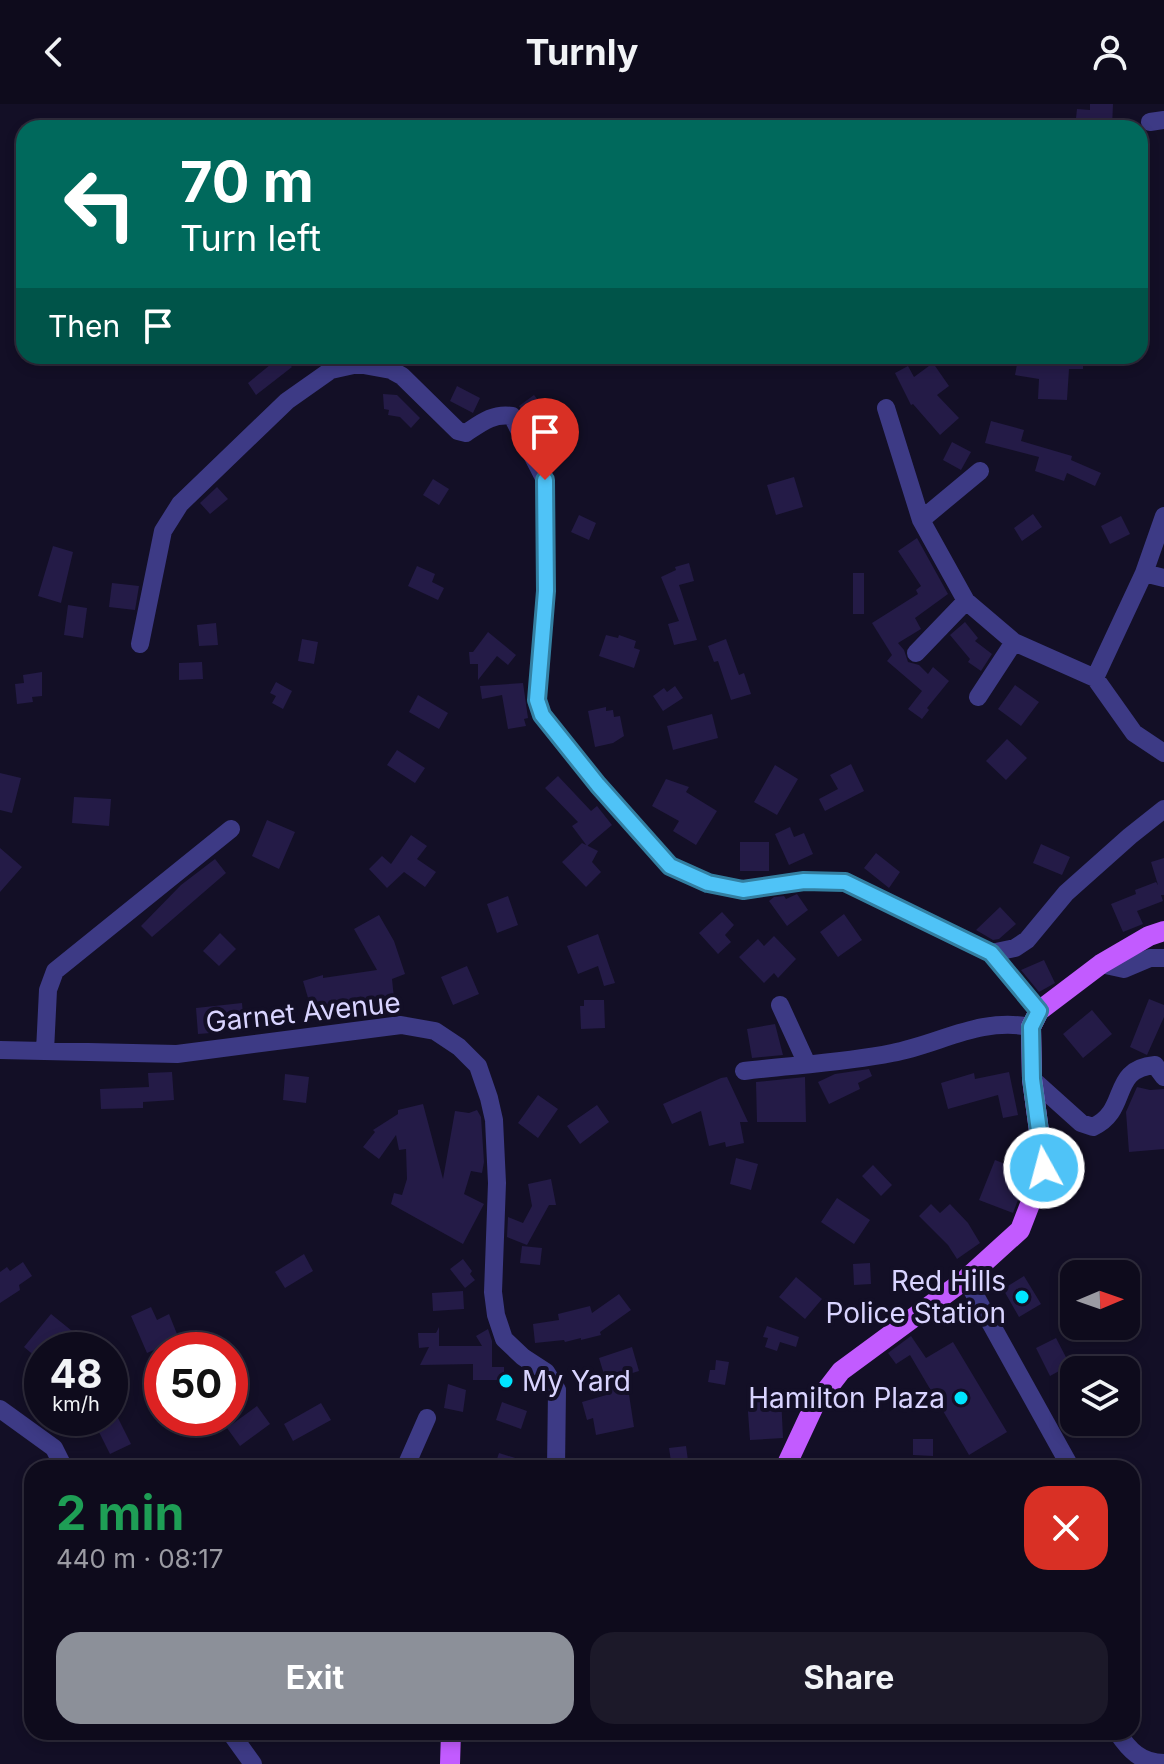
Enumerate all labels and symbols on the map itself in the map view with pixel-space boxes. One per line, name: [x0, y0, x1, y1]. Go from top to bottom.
pin: [511, 398, 579, 480]
street label: Garnet Avenue: [204, 985, 402, 1039]
position arrow: [1002, 1126, 1086, 1210]
north arrow: [1060, 1260, 1140, 1340]
place label: Red Hills Police Station: [825, 1264, 1006, 1330]
marker: Red Hills Police Station: [1013, 1288, 1031, 1306]
speed limit sign: 50: [144, 1332, 248, 1436]
place label: My Yard: [522, 1364, 631, 1398]
marker: My Yard: [497, 1372, 515, 1390]
place label: Hamilton Plaza: [748, 1381, 945, 1415]
marker: Hamilton Plaza: [952, 1389, 970, 1407]

